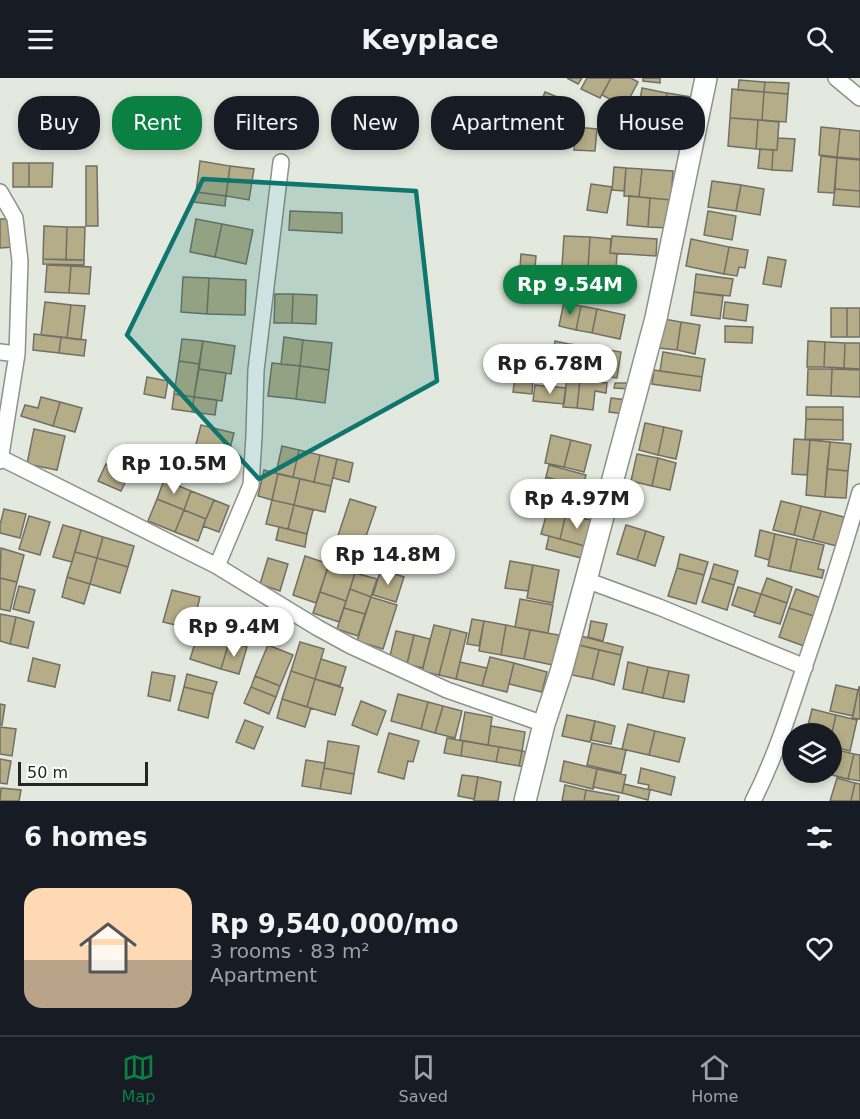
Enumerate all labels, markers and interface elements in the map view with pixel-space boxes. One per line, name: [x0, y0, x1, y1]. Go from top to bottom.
icon: menu: [24, 23, 57, 56]
icon: search: [803, 23, 836, 56]
text: Keyplace: [361, 24, 499, 55]
chip: Buy: [18, 96, 100, 150]
chip: Rent: [112, 96, 202, 150]
chip: Filters: [214, 96, 319, 150]
chip: New: [331, 96, 419, 150]
chip: Apartment: [431, 96, 585, 150]
chip: House: [597, 96, 705, 150]
pin: Rp 9.54M: [508, 265, 632, 316]
text: Rp 9.54M: [517, 272, 623, 296]
pin: Rp 6.78M: [488, 344, 612, 395]
text: Rp 6.78M: [497, 351, 603, 375]
pin: Rp 10.5M: [112, 444, 236, 495]
text: Rp 10.5M: [121, 451, 227, 475]
pin: Rp 4.97M: [515, 479, 639, 530]
text: Rp 4.97M: [524, 486, 630, 510]
pin: Rp 14.8M: [326, 535, 450, 586]
text: Rp 14.8M: [335, 542, 441, 566]
pin: Rp 9.4M: [179, 607, 289, 658]
text: Rp 9.4M: [188, 614, 280, 638]
map controls: [782, 723, 842, 783]
button: layers: [782, 723, 842, 783]
scale bar: [18, 759, 148, 786]
text: 50 m: [27, 763, 68, 782]
icon: filters: [803, 821, 836, 854]
text: 6 homes: [24, 822, 148, 852]
text: Rp 9,540,000/mo: [210, 909, 459, 939]
icon: home: [72, 912, 144, 984]
icon: heart: [803, 932, 836, 965]
text: 3 rooms · 83 m²: [210, 939, 370, 963]
text: Apartment: [210, 963, 317, 987]
tab: Map: [122, 1051, 155, 1106]
tab: Saved: [399, 1051, 448, 1106]
tab: Home: [691, 1051, 738, 1106]

